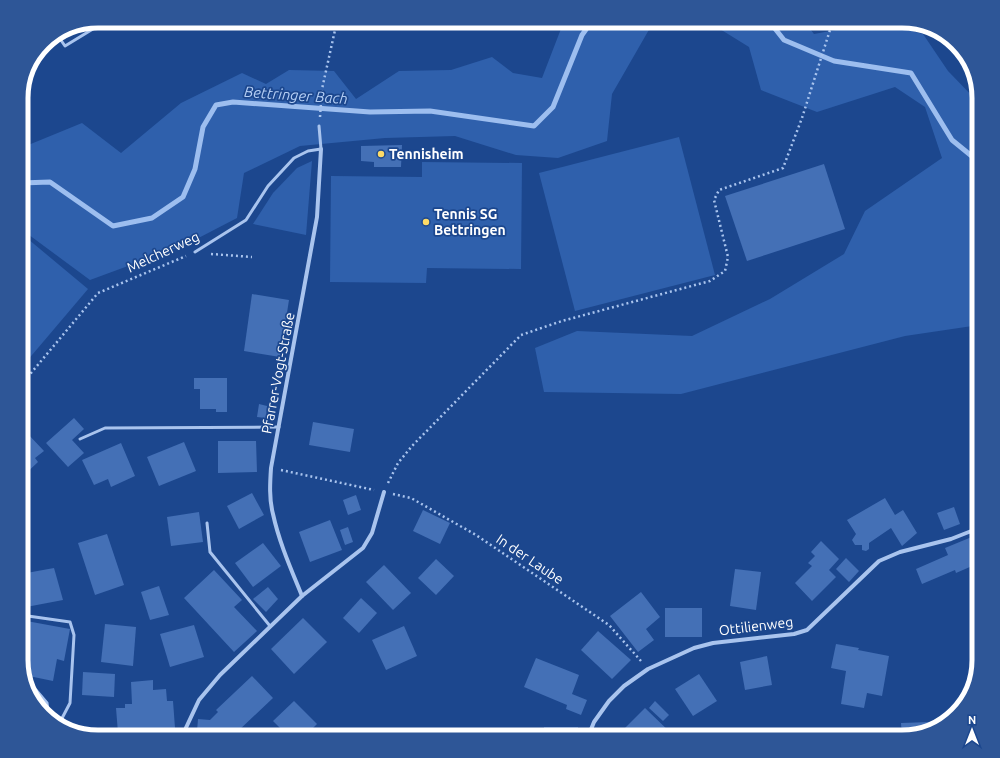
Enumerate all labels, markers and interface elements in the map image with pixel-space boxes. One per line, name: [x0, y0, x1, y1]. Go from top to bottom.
water label: Bettringer Bach: [244, 83, 348, 107]
place label: Tennisheim: [389, 146, 464, 162]
marker: Tennisheim: [376, 149, 386, 159]
place label: Tennis SG Bettringen: [434, 206, 506, 238]
marker: Tennis SG Bettringen: [421, 217, 431, 227]
street label: Melcherweg: [124, 228, 202, 276]
street label: Pfarrer-Vogt-Straße: [258, 311, 298, 435]
street label: In der Laube: [493, 531, 567, 587]
street label: Ottilienweg: [718, 614, 794, 638]
north arrow: [952, 710, 992, 750]
text: N: [968, 714, 976, 726]

